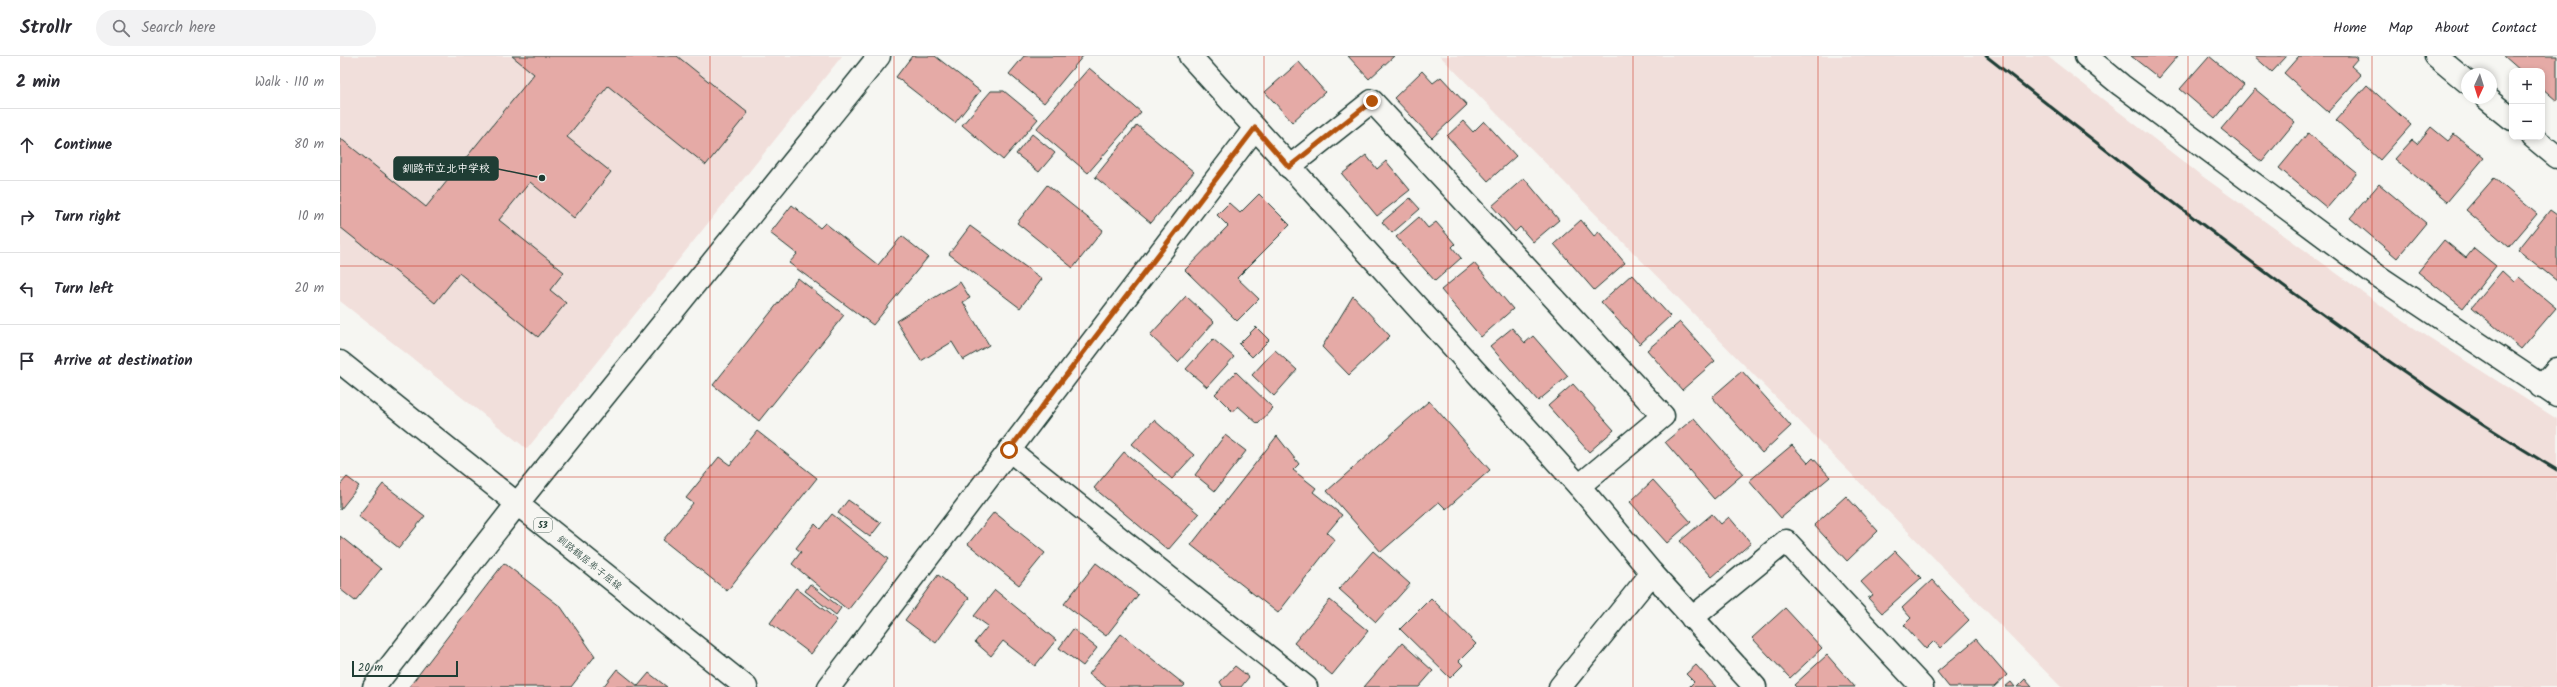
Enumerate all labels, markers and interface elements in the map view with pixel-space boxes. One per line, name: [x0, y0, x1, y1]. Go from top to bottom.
search box: [96, 10, 376, 46]
text: Strollr: [20, 13, 72, 43]
text: Search here: [142, 16, 216, 40]
icon: search: [110, 17, 132, 39]
text: Home: [2333, 17, 2367, 39]
text: Map: [2389, 17, 2413, 39]
text: About: [2435, 17, 2469, 39]
text: Contact: [2491, 17, 2537, 39]
north arrow: [2461, 68, 2497, 104]
map controls: [2509, 68, 2545, 140]
button: +: [2509, 68, 2545, 104]
text: 2 min: [16, 69, 60, 96]
text: Walk · 110 m: [255, 72, 324, 93]
route end: [1363, 92, 1381, 110]
button: −: [2509, 104, 2545, 140]
text: Continue: [54, 133, 112, 157]
icon: ahead: [16, 134, 38, 156]
text: 80 m: [294, 134, 324, 155]
callout: 釧路市立北中学校: [394, 157, 498, 180]
text: 釧路市立北中学校: [402, 160, 490, 178]
text: Turn right: [54, 205, 121, 229]
icon: right: [16, 206, 38, 228]
text: 10 m: [298, 206, 324, 227]
text: Turn left: [54, 277, 114, 301]
icon: left: [16, 278, 38, 300]
text: 20 m: [294, 278, 324, 299]
text: Arrive at destination: [54, 349, 193, 373]
icon: arrive: [16, 350, 38, 372]
route start: [1000, 441, 1018, 459]
road number: 53: [534, 518, 552, 532]
street label: 釧路鶴居弟子屈線: [553, 531, 625, 594]
scale bar: [352, 659, 458, 678]
text: 20 m: [358, 659, 383, 677]

